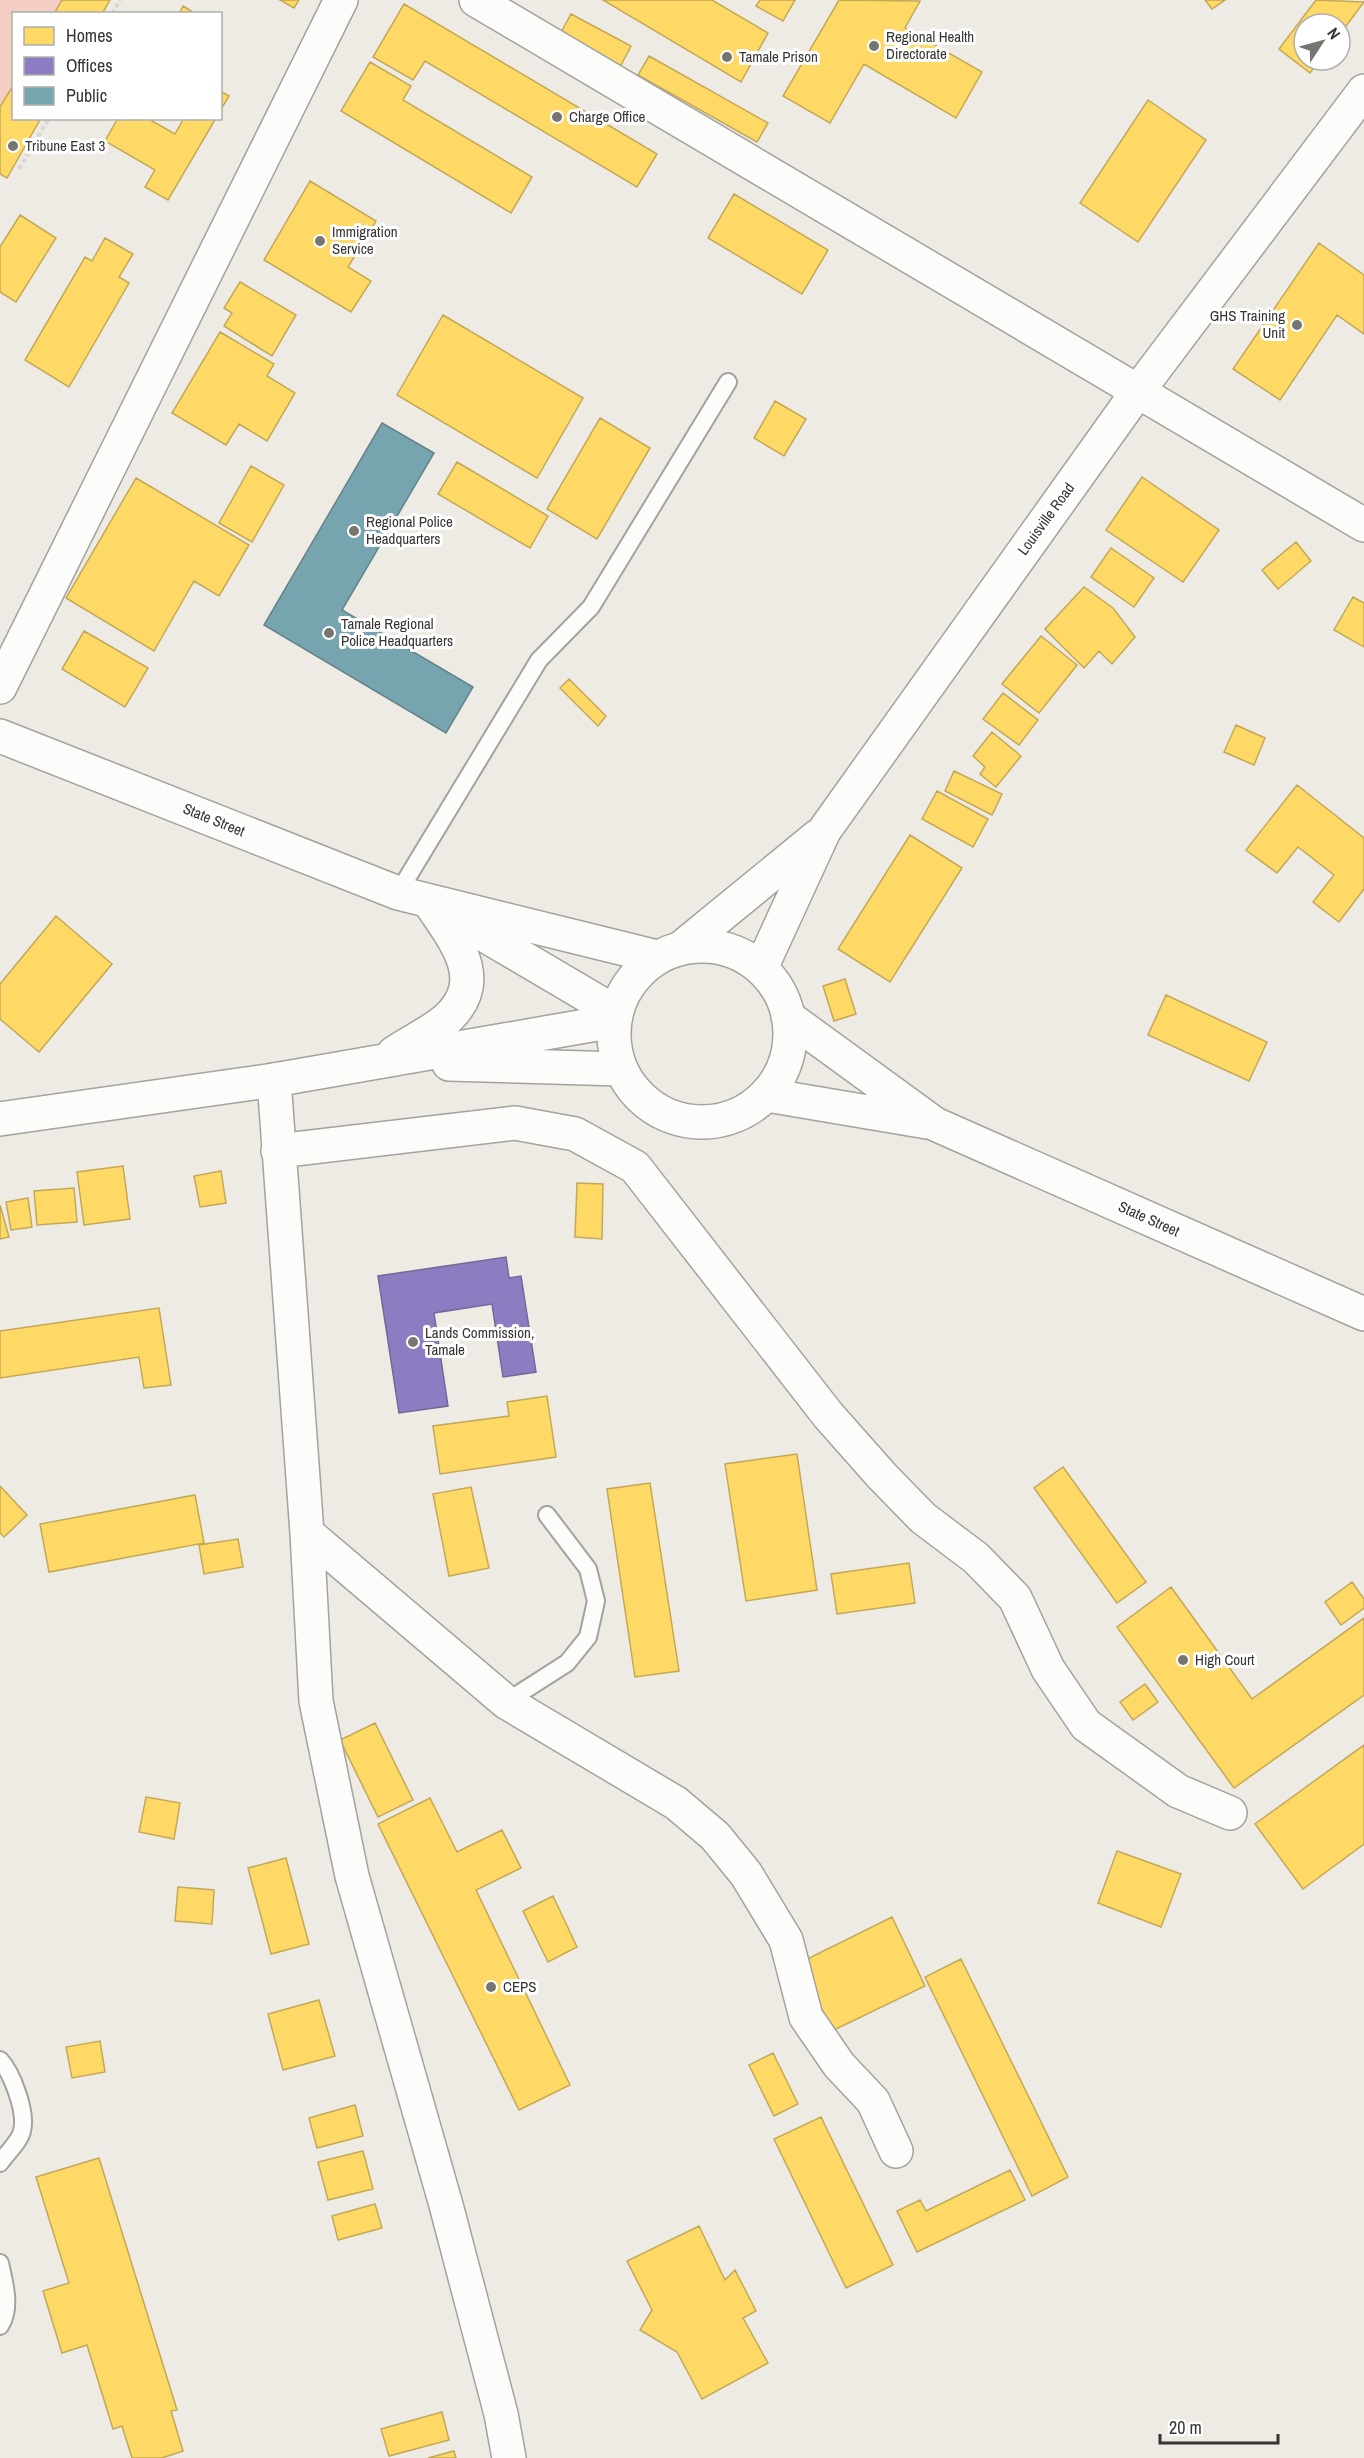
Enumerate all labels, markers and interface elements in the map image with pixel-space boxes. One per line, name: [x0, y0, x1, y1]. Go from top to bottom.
legend: [12, 12, 222, 120]
north arrow: [1292, 12, 1352, 72]
text: Homes: [66, 23, 113, 48]
text: N: [1322, 23, 1346, 43]
place label: Regional Health Directorate: [886, 26, 974, 64]
marker: Regional Health Directorate: [867, 39, 881, 53]
place label: Tamale Prison: [739, 46, 818, 67]
marker: Tamale Prison: [720, 50, 734, 64]
text: Offices: [66, 53, 113, 78]
text: Public: [66, 83, 107, 108]
place label: Charge Office: [569, 106, 646, 127]
marker: Charge Office: [550, 110, 564, 124]
place label: Tribune East 3: [25, 135, 105, 156]
marker: Tribune East 3: [6, 139, 20, 153]
place label: Immigration Service: [332, 221, 398, 259]
marker: Immigration Service: [313, 234, 327, 248]
place label: GHS Training Unit: [1210, 305, 1286, 343]
marker: GHS Training Unit: [1290, 318, 1304, 332]
street label: Louisville Road: [1012, 478, 1079, 559]
place label: Regional Police Headquarters: [366, 511, 453, 549]
marker: Regional Police Headquarters: [347, 524, 361, 538]
place label: Tamale Regional Police Headquarters: [341, 613, 453, 651]
marker: Tamale Regional Police Headquarters: [322, 626, 336, 640]
street label: State Street: [180, 798, 249, 842]
street label: State Street: [1115, 1196, 1184, 1242]
place label: Lands Commission, Tamale: [425, 1322, 534, 1360]
marker: Lands Commission, Tamale: [406, 1335, 420, 1349]
place label: High Court: [1195, 1649, 1255, 1670]
marker: High Court: [1176, 1653, 1190, 1667]
place label: CEPS: [503, 1976, 537, 1997]
marker: CEPS: [484, 1980, 498, 1994]
scale bar: [1160, 2407, 1278, 2445]
text: 20 m: [1169, 2415, 1202, 2440]

